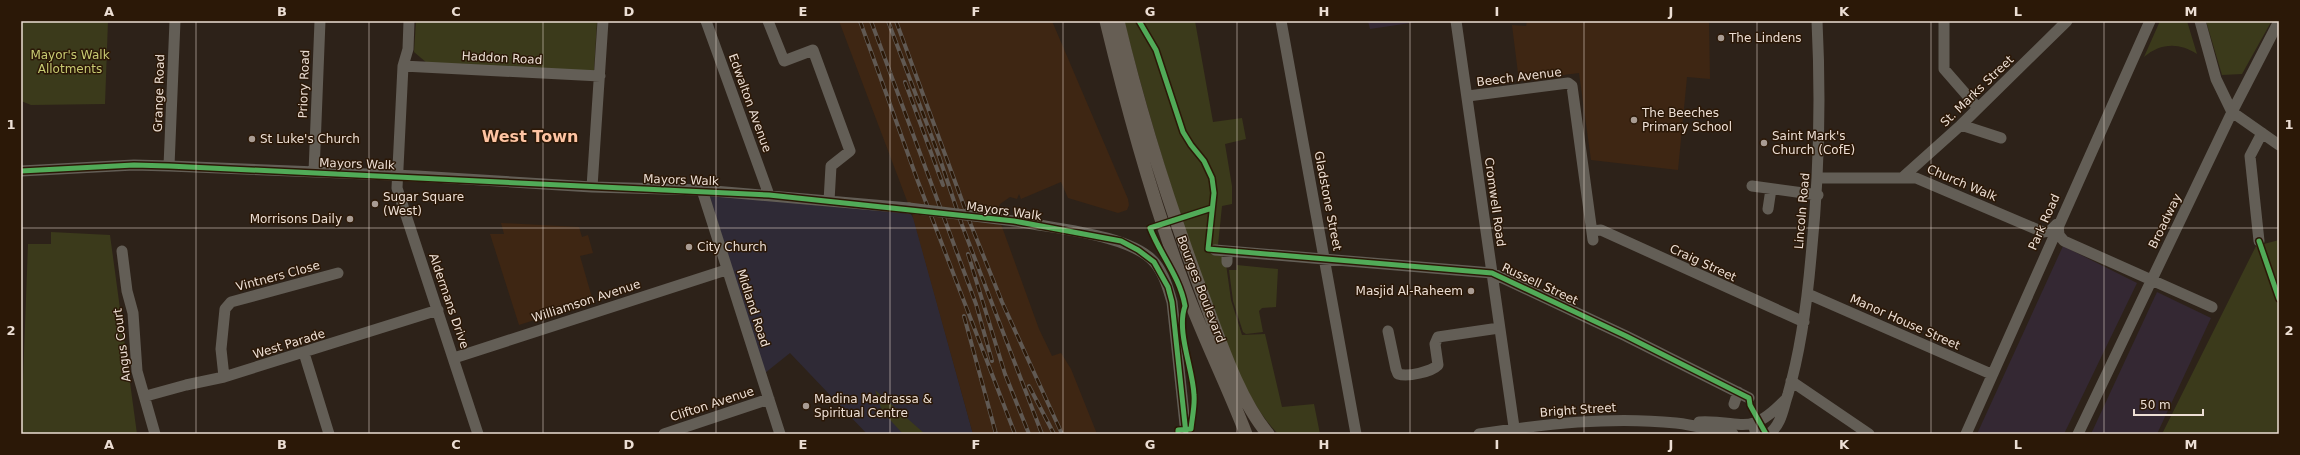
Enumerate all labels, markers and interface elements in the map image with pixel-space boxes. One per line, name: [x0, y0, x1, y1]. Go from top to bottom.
text: A: [104, 4, 114, 19]
text: B: [277, 4, 287, 19]
text: C: [451, 4, 461, 19]
text: D: [624, 4, 635, 19]
text: E: [799, 4, 807, 19]
text: F: [972, 4, 980, 19]
text: G: [1145, 4, 1155, 19]
text: H: [1319, 4, 1329, 19]
text: I: [1495, 4, 1499, 19]
text: J: [1668, 4, 1673, 19]
text: K: [1839, 4, 1850, 19]
text: L: [2014, 4, 2022, 19]
text: M: [2185, 4, 2197, 19]
place label: The Lindens: [1728, 31, 1802, 45]
marker: The Lindens: [1716, 33, 1726, 43]
park label: Mayor's Walk Allotments: [30, 48, 110, 76]
street label: Priory Road: [296, 49, 312, 119]
street label: Haddon Road: [461, 49, 543, 67]
street label: Edwalton Avenue: [726, 52, 774, 154]
street label: St. Marks Street: [1938, 52, 2017, 129]
street label: Grange Road: [151, 54, 167, 132]
street label: Beech Avenue: [1476, 65, 1562, 89]
place label: The Beeches Primary School: [1641, 106, 1732, 134]
marker: The Beeches Primary School: [1629, 115, 1639, 125]
text: 1: [6, 117, 16, 132]
text: 1: [2284, 117, 2294, 132]
district label: West Town: [482, 127, 578, 146]
place label: Saint Mark's Church (CofE): [1772, 129, 1855, 157]
place label: St Luke's Church: [260, 132, 360, 146]
marker: St Luke's Church: [247, 134, 257, 144]
marker: Saint Mark's Church (CofE): [1759, 138, 1769, 148]
street label: Gladstone Street: [1311, 150, 1345, 252]
street label: Mayors Walk: [319, 156, 395, 172]
street label: Cromwell Road: [1482, 157, 1508, 247]
street label: Church Walk: [1925, 162, 1999, 204]
street label: Mayors Walk: [643, 172, 719, 188]
street label: Lincoln Road: [1792, 172, 1812, 250]
place label: Sugar Square (West): [383, 190, 464, 218]
street label: Broadway: [2146, 191, 2184, 251]
street label: Park Road: [2025, 192, 2063, 252]
marker: Sugar Square (West): [370, 199, 380, 209]
street label: Mayors Walk: [965, 199, 1043, 223]
place label: Morrisons Daily: [250, 212, 342, 226]
marker: Morrisons Daily: [345, 214, 355, 224]
street label: Bourges Boulevard: [1174, 233, 1228, 345]
place label: City Church: [697, 240, 767, 254]
street label: Craig Street: [1667, 241, 1739, 285]
marker: City Church: [684, 242, 694, 252]
street label: Aldermans Drive: [426, 251, 472, 351]
street label: Vintners Close: [235, 258, 321, 294]
street label: Russell Street: [1500, 260, 1580, 308]
street label: Midland Road: [734, 267, 772, 349]
street label: Williamson Avenue: [530, 277, 642, 325]
place label: Masjid Al-Raheem: [1356, 284, 1463, 298]
marker: Masjid Al-Raheem: [1466, 286, 1476, 296]
street label: Manor House Street: [1848, 291, 1963, 353]
street label: Angus Court: [111, 307, 133, 383]
text: 2: [6, 323, 16, 338]
text: 2: [2284, 323, 2294, 338]
street label: West Parade: [251, 326, 327, 362]
street label: Clifton Avenue: [668, 384, 756, 424]
scale bar: [2134, 391, 2203, 417]
place label: Madina Madrassa & Spiritual Centre: [814, 392, 932, 420]
text: 50 m: [2140, 398, 2171, 412]
street label: Bright Street: [1539, 400, 1617, 420]
marker: Madina Madrassa & Spiritual Centre: [801, 401, 811, 411]
text: A: [104, 437, 114, 452]
text: B: [277, 437, 287, 452]
text: C: [451, 437, 461, 452]
text: D: [624, 437, 635, 452]
text: E: [799, 437, 807, 452]
text: F: [972, 437, 980, 452]
text: G: [1145, 437, 1155, 452]
text: H: [1319, 437, 1329, 452]
text: I: [1495, 437, 1499, 452]
text: J: [1668, 437, 1673, 452]
text: K: [1839, 437, 1850, 452]
text: L: [2014, 437, 2022, 452]
text: M: [2185, 437, 2197, 452]

